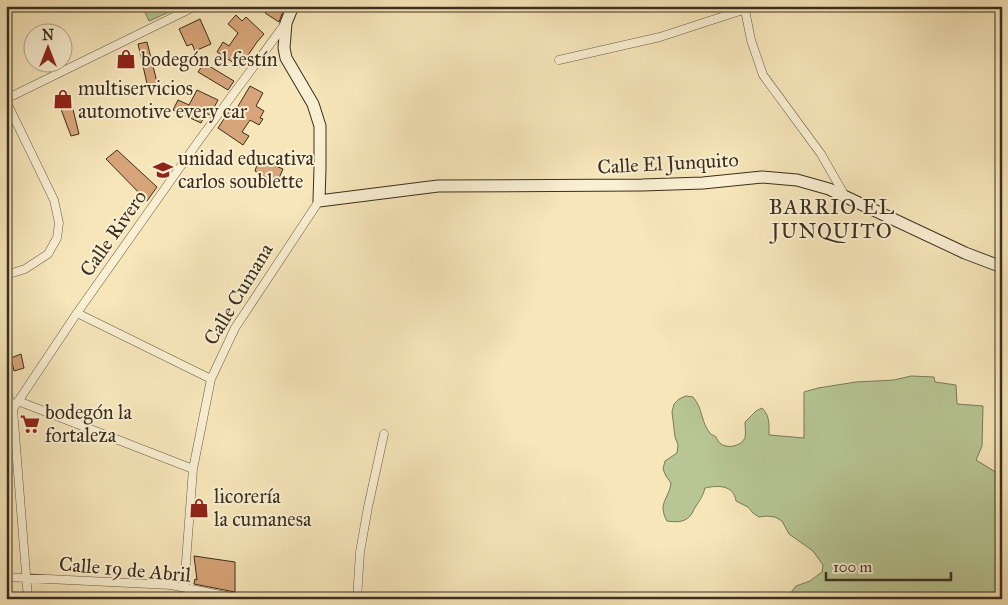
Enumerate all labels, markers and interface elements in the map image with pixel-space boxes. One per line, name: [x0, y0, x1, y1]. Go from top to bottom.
north arrow: [22, 22, 72, 72]
text: N: [42, 27, 54, 44]
place label: bodegón el festín: [141, 47, 278, 72]
shop icon: bodegón el festín: [115, 48, 137, 70]
place label: multiservicios automotive every car: [78, 76, 248, 123]
shop icon: multiservicios automotive every car: [52, 88, 74, 110]
place label: unidad educativa carlos soublette: [178, 146, 315, 193]
street label: Calle El Junquito: [597, 147, 739, 180]
school or university icon: unidad educativa carlos soublette: [152, 159, 174, 181]
street label: Calle Rivero: [74, 185, 152, 281]
district label: BARRIO EL JUNQUITO: [769, 194, 895, 244]
street label: Calle Cumana: [198, 238, 278, 349]
place label: bodegón la fortaleza: [45, 400, 132, 447]
supermarket icon: bodegón la fortaleza: [19, 413, 41, 435]
place label: licorería la cumanesa: [214, 484, 312, 531]
shop icon: licorería la cumanesa: [188, 497, 210, 519]
scale bar: [826, 550, 950, 582]
street label: Calle 19 de Abril: [58, 551, 193, 587]
text: 100 m: [833, 558, 873, 576]

